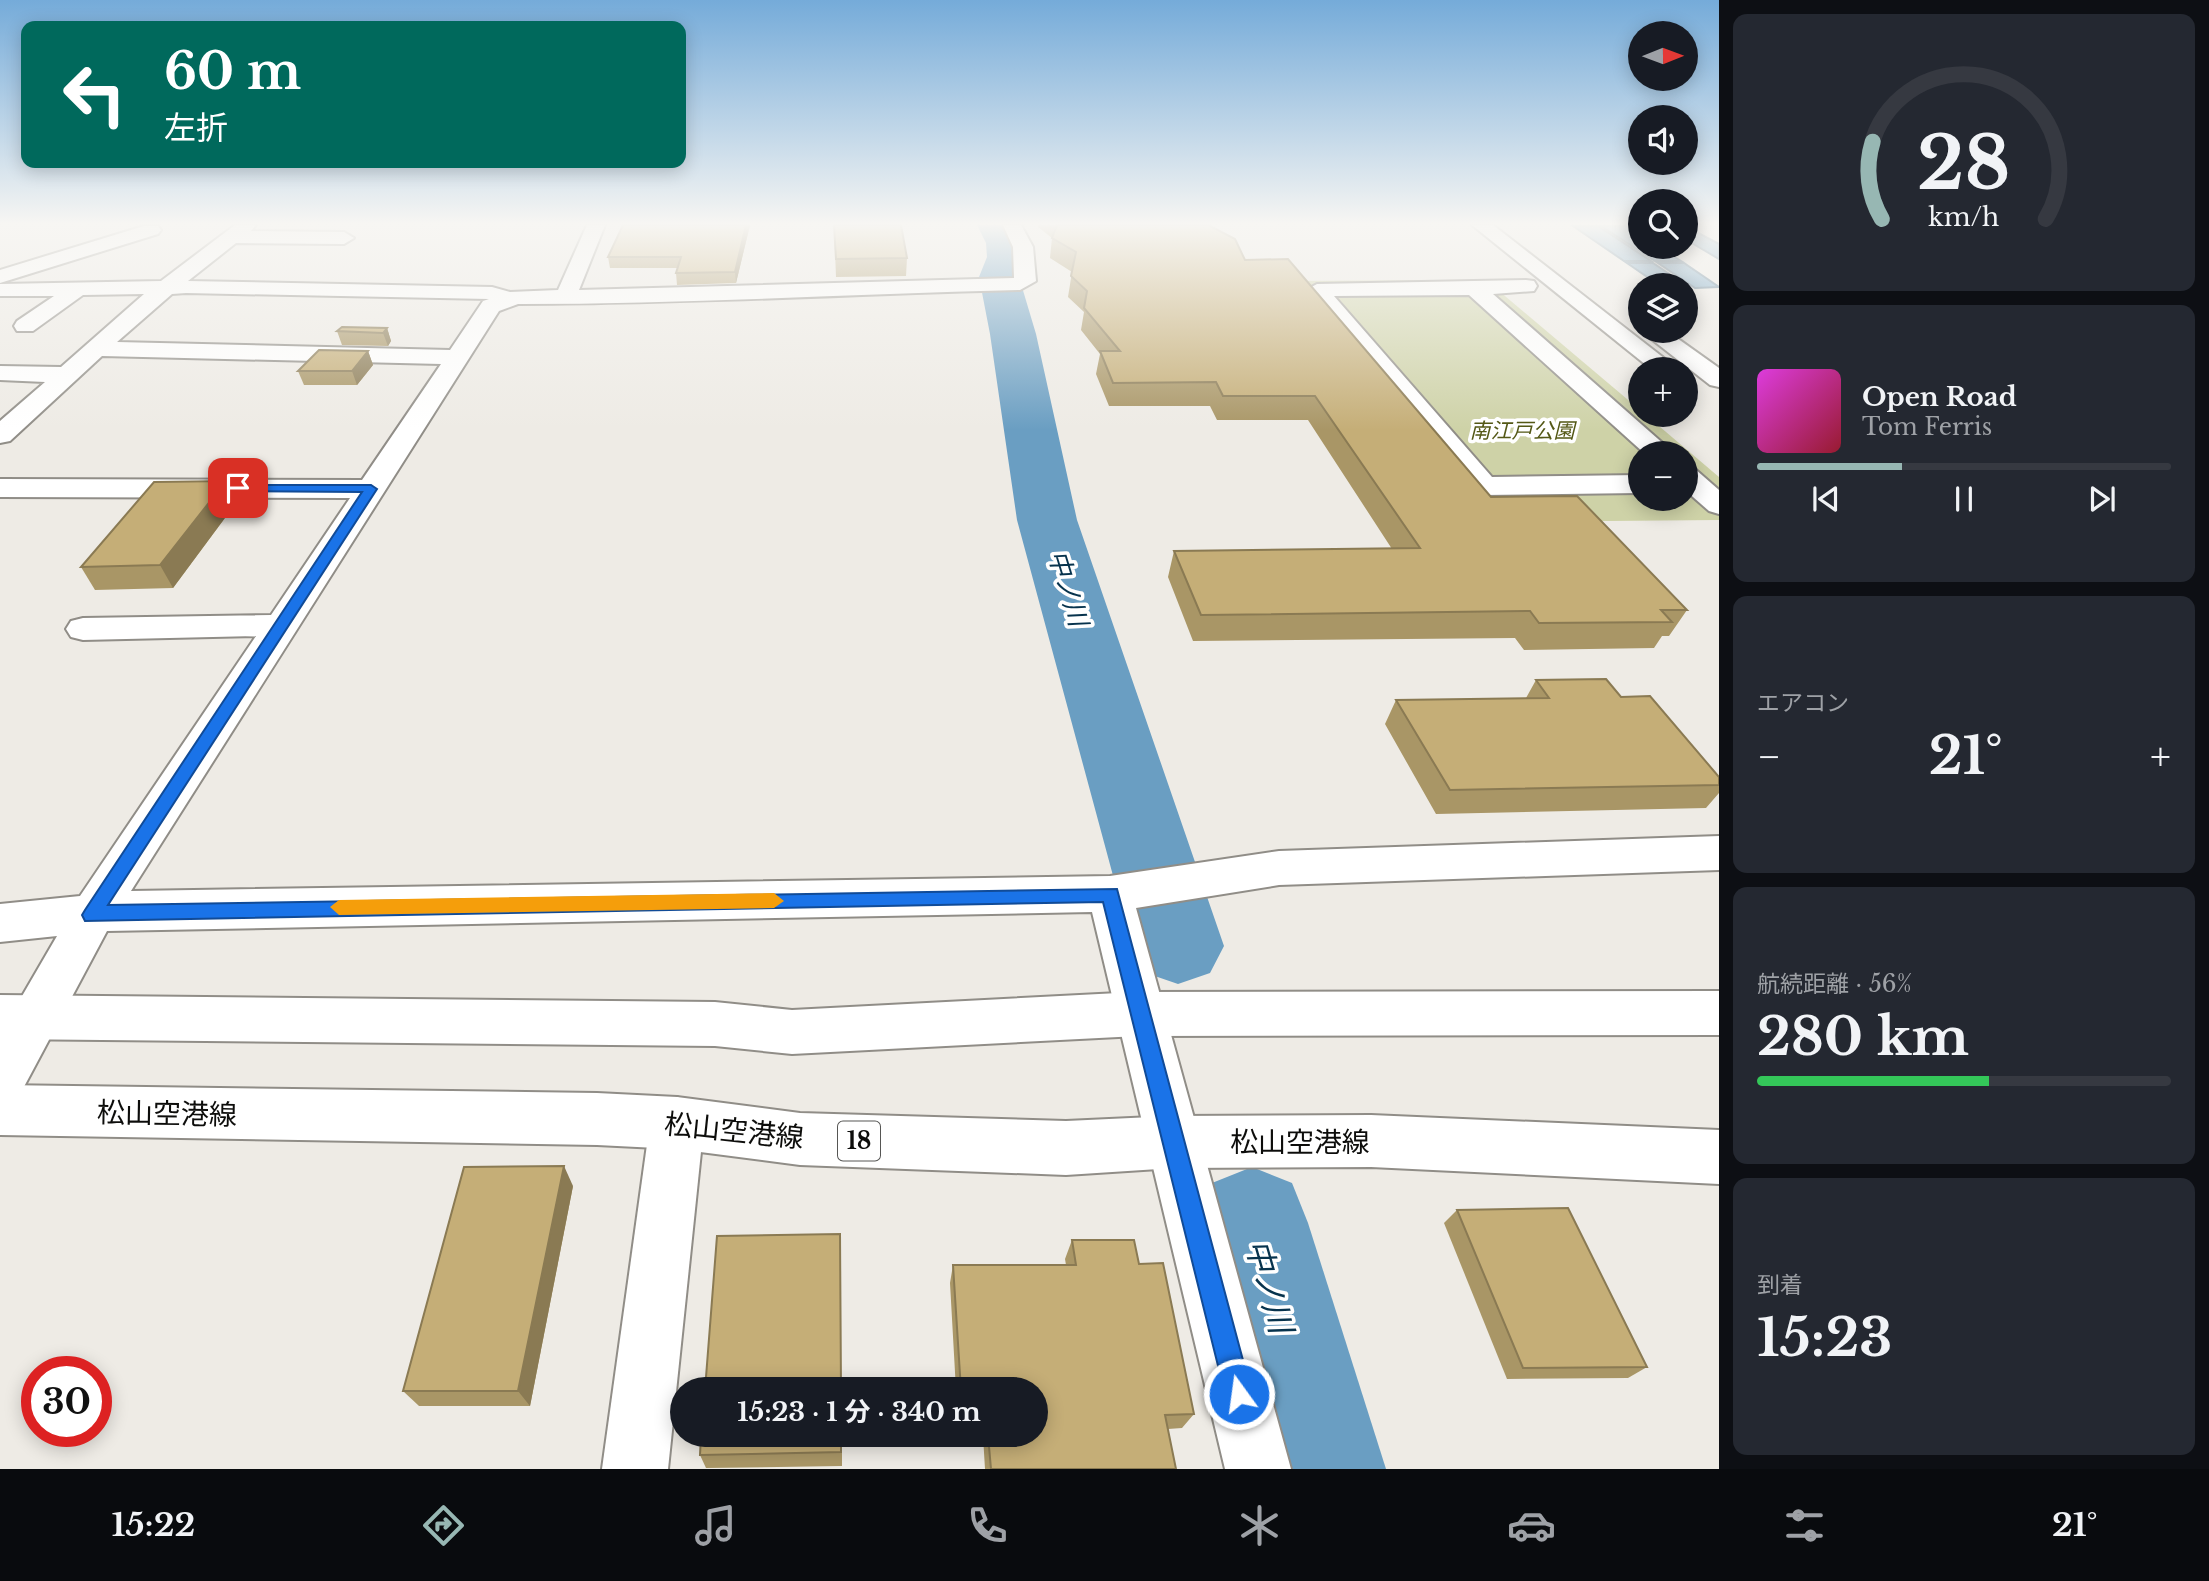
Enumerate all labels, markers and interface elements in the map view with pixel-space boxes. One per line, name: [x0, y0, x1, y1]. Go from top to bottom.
north arrow: [1628, 21, 1698, 91]
map controls: [1628, 21, 1698, 511]
text: 60 m: [164, 41, 301, 102]
icon: left: [49, 49, 140, 140]
button: sound: [1628, 105, 1698, 175]
text: 左折: [164, 108, 228, 148]
text: 28: [1917, 118, 2011, 209]
button: search: [1628, 189, 1698, 259]
text: km/h: [1929, 201, 1999, 232]
button: layers: [1628, 273, 1698, 343]
button: +: [1628, 357, 1698, 427]
text: Open Road: [1862, 381, 2017, 413]
text: Tom Ferris: [1862, 413, 1992, 441]
park label: 南江戸公園: [1470, 418, 1577, 444]
button: −: [1628, 441, 1698, 511]
pin: [208, 458, 268, 518]
icon: arrive: [219, 469, 257, 507]
icon: previous: [1807, 480, 1845, 518]
icon: pause: [1945, 480, 1983, 518]
icon: next: [2083, 480, 2121, 518]
water label: 中ノ川: [1041, 546, 1096, 633]
text: エアコン: [1757, 689, 1849, 717]
text: 21°: [1929, 724, 2003, 788]
text: −: [1757, 733, 1781, 780]
text: +: [2150, 733, 2171, 780]
text: 航続距離 · 56%: [1757, 970, 1912, 998]
text: 280 km: [1757, 1005, 1969, 1069]
street label: 松山空港線: [97, 1095, 237, 1133]
street label: 松山空港線: [663, 1106, 805, 1156]
road number: 18: [838, 1122, 880, 1160]
street label: 松山空港線: [1230, 1125, 1370, 1160]
water label: 中ノ川: [1237, 1234, 1302, 1341]
text: 到着: [1757, 1271, 1803, 1299]
text: 15:23: [1757, 1306, 1892, 1370]
speed limit sign: 30: [21, 1356, 112, 1447]
position arrow: [1202, 1357, 1276, 1431]
text: 15:23 · 1 分 · 340 m: [737, 1396, 981, 1428]
icon: directions: [419, 1501, 468, 1550]
icon: music: [691, 1501, 740, 1550]
icon: phone: [963, 1501, 1012, 1550]
icon: climate: [1235, 1501, 1284, 1550]
icon: car: [1507, 1501, 1556, 1550]
icon: filters: [1780, 1501, 1829, 1550]
text: 15:22: [112, 1505, 195, 1545]
text: 21°: [2052, 1505, 2097, 1545]

